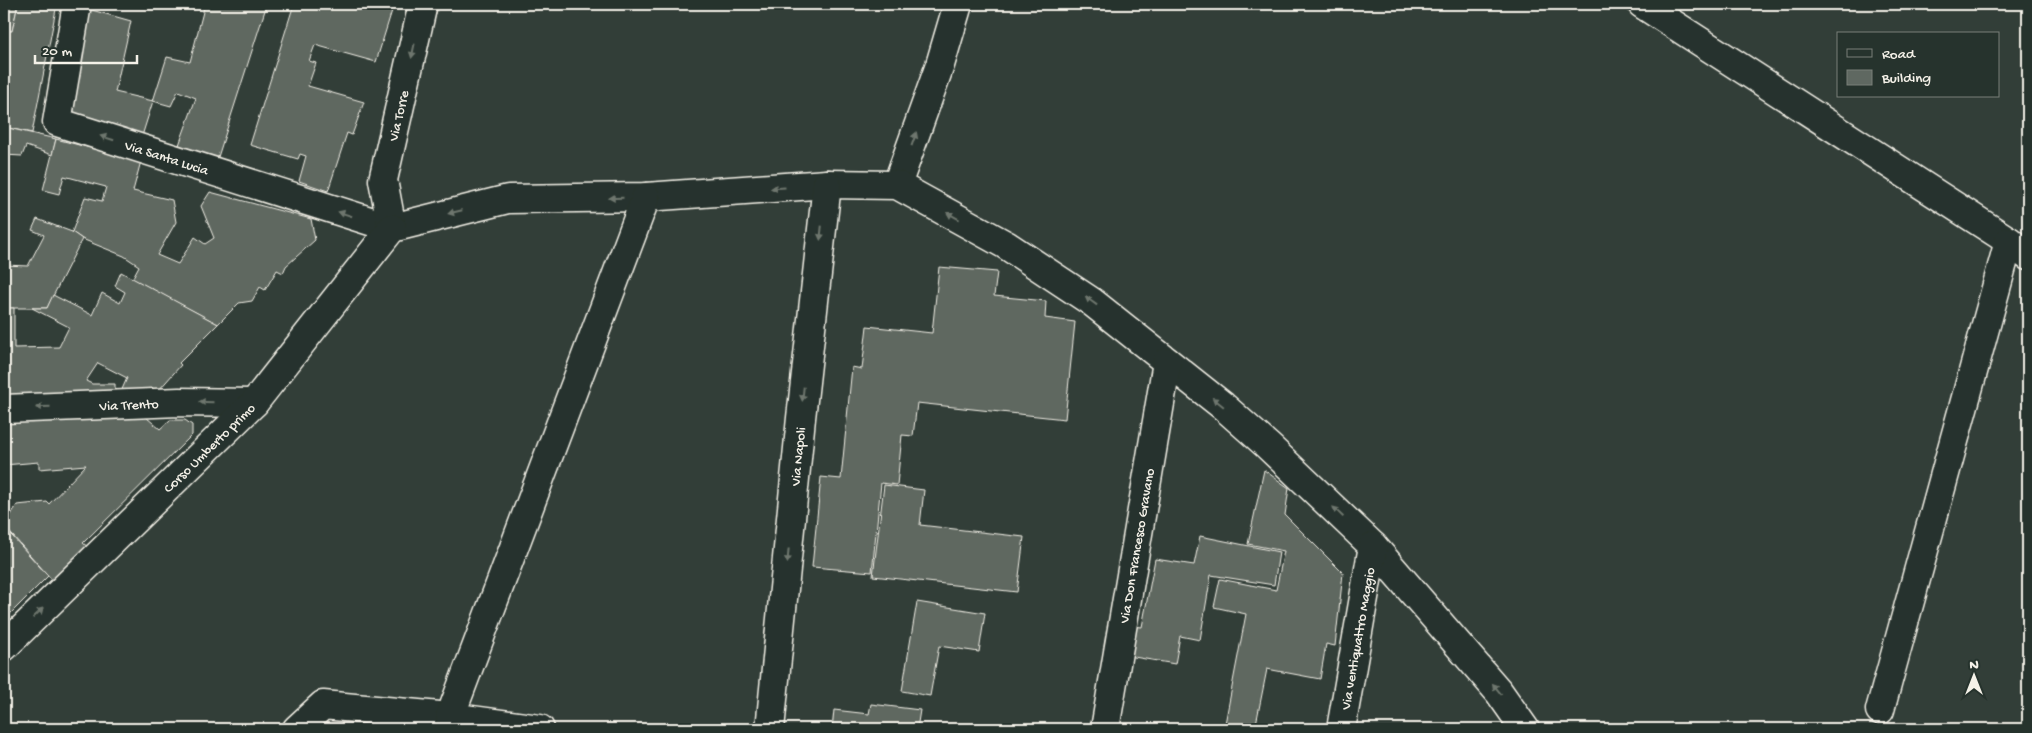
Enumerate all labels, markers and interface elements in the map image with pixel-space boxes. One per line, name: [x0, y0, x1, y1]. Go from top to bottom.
scale bar: [35, 32, 138, 64]
legend: [1837, 32, 2000, 98]
text: 20 m: [42, 43, 72, 61]
one-way arrow: [408, 44, 416, 60]
text: Road: [1882, 46, 1916, 64]
text: Building: [1881, 70, 1931, 88]
street label: Via Torre: [386, 88, 414, 144]
one-way arrow: [910, 131, 918, 146]
one-way arrow: [99, 134, 114, 142]
street label: Via Santa Lucia: [121, 138, 211, 181]
one-way arrow: [770, 184, 786, 192]
one-way arrow: [607, 194, 623, 202]
one-way arrow: [337, 209, 352, 217]
one-way arrow: [447, 209, 462, 217]
one-way arrow: [946, 211, 959, 220]
one-way arrow: [817, 225, 825, 241]
one-way arrow: [1085, 296, 1098, 307]
one-way arrow: [799, 387, 807, 403]
street label: Via Trento: [98, 397, 159, 416]
one-way arrow: [1212, 397, 1225, 408]
one-way arrow: [197, 398, 213, 406]
street label: Corso Umberto primo: [161, 400, 260, 498]
one-way arrow: [35, 404, 51, 412]
street label: Via Napoli: [788, 426, 811, 488]
street label: Via Don Francesco Gravano: [1117, 467, 1160, 626]
one-way arrow: [1332, 506, 1344, 518]
one-way arrow: [784, 548, 792, 564]
street label: Via ventiquattro Maggio: [1338, 566, 1380, 712]
one-way arrow: [32, 607, 44, 619]
north arrow: [1950, 650, 2000, 700]
text: N: [1969, 657, 1979, 674]
one-way arrow: [1491, 683, 1502, 696]

